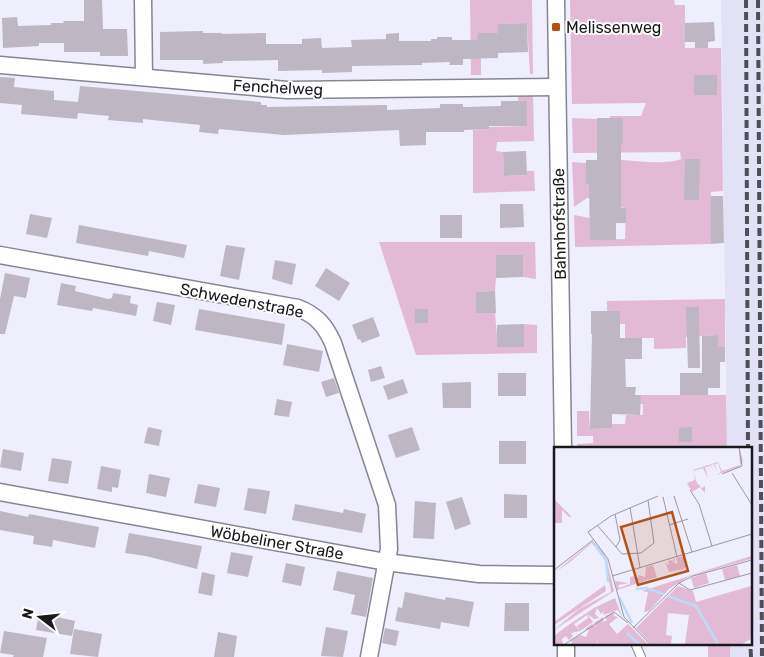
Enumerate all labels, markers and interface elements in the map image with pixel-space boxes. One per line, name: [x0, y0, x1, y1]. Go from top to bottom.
place label: Melissenweg: [566, 18, 661, 37]
marker: Melissenweg: [550, 21, 562, 33]
street label: Fenchelweg: [232, 76, 324, 99]
street label: Bahnhofstraße: [549, 168, 570, 280]
street label: Schwedenstraße: [178, 279, 305, 322]
inset map: [554, 447, 752, 644]
street label: Wöbbeliner Straße: [209, 521, 345, 564]
north arrow: [15, 592, 65, 642]
text: N: [18, 606, 38, 621]

